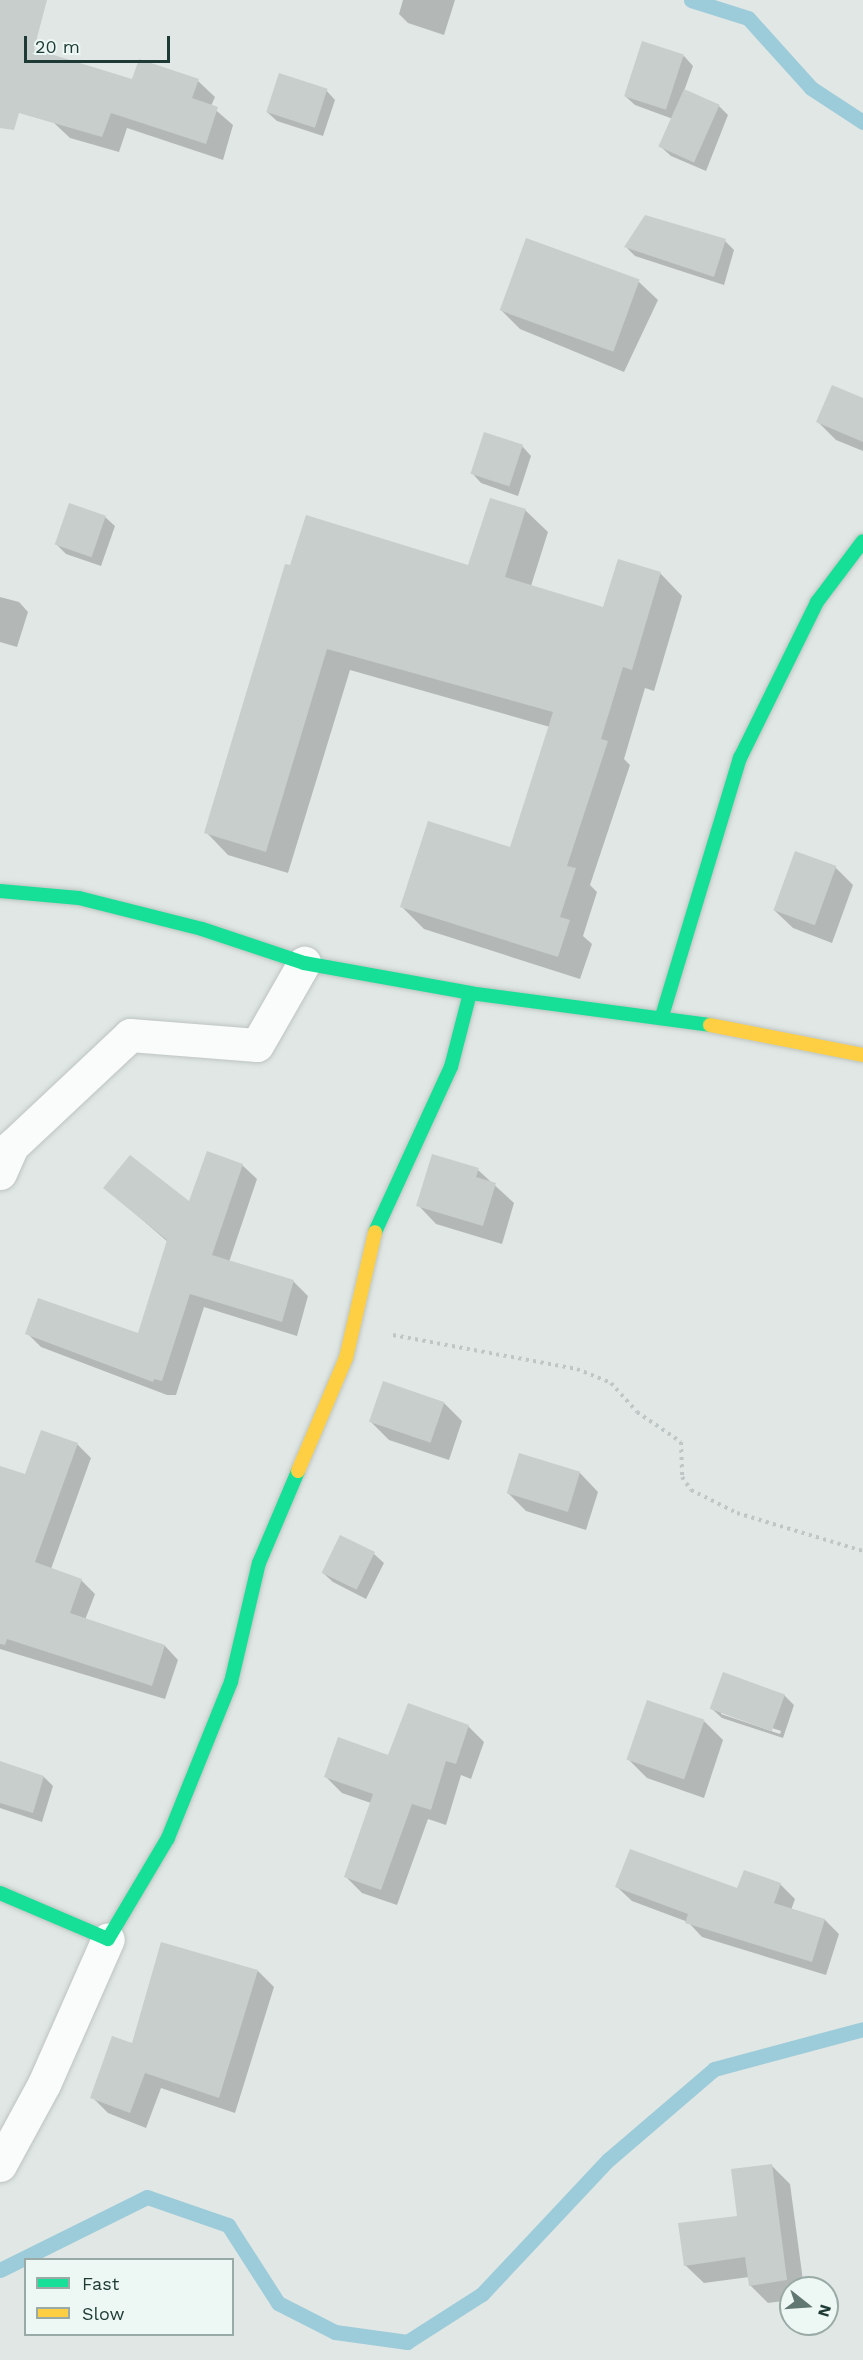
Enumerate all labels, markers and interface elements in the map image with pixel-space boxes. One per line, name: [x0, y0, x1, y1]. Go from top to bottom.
scale bar: [27, 24, 172, 62]
text: 20 m: [35, 36, 80, 57]
legend: [24, 2258, 234, 2336]
text: Fast: [82, 2273, 119, 2294]
north arrow: [779, 2276, 839, 2336]
text: N: [814, 2302, 836, 2319]
text: Slow: [82, 2303, 125, 2324]

